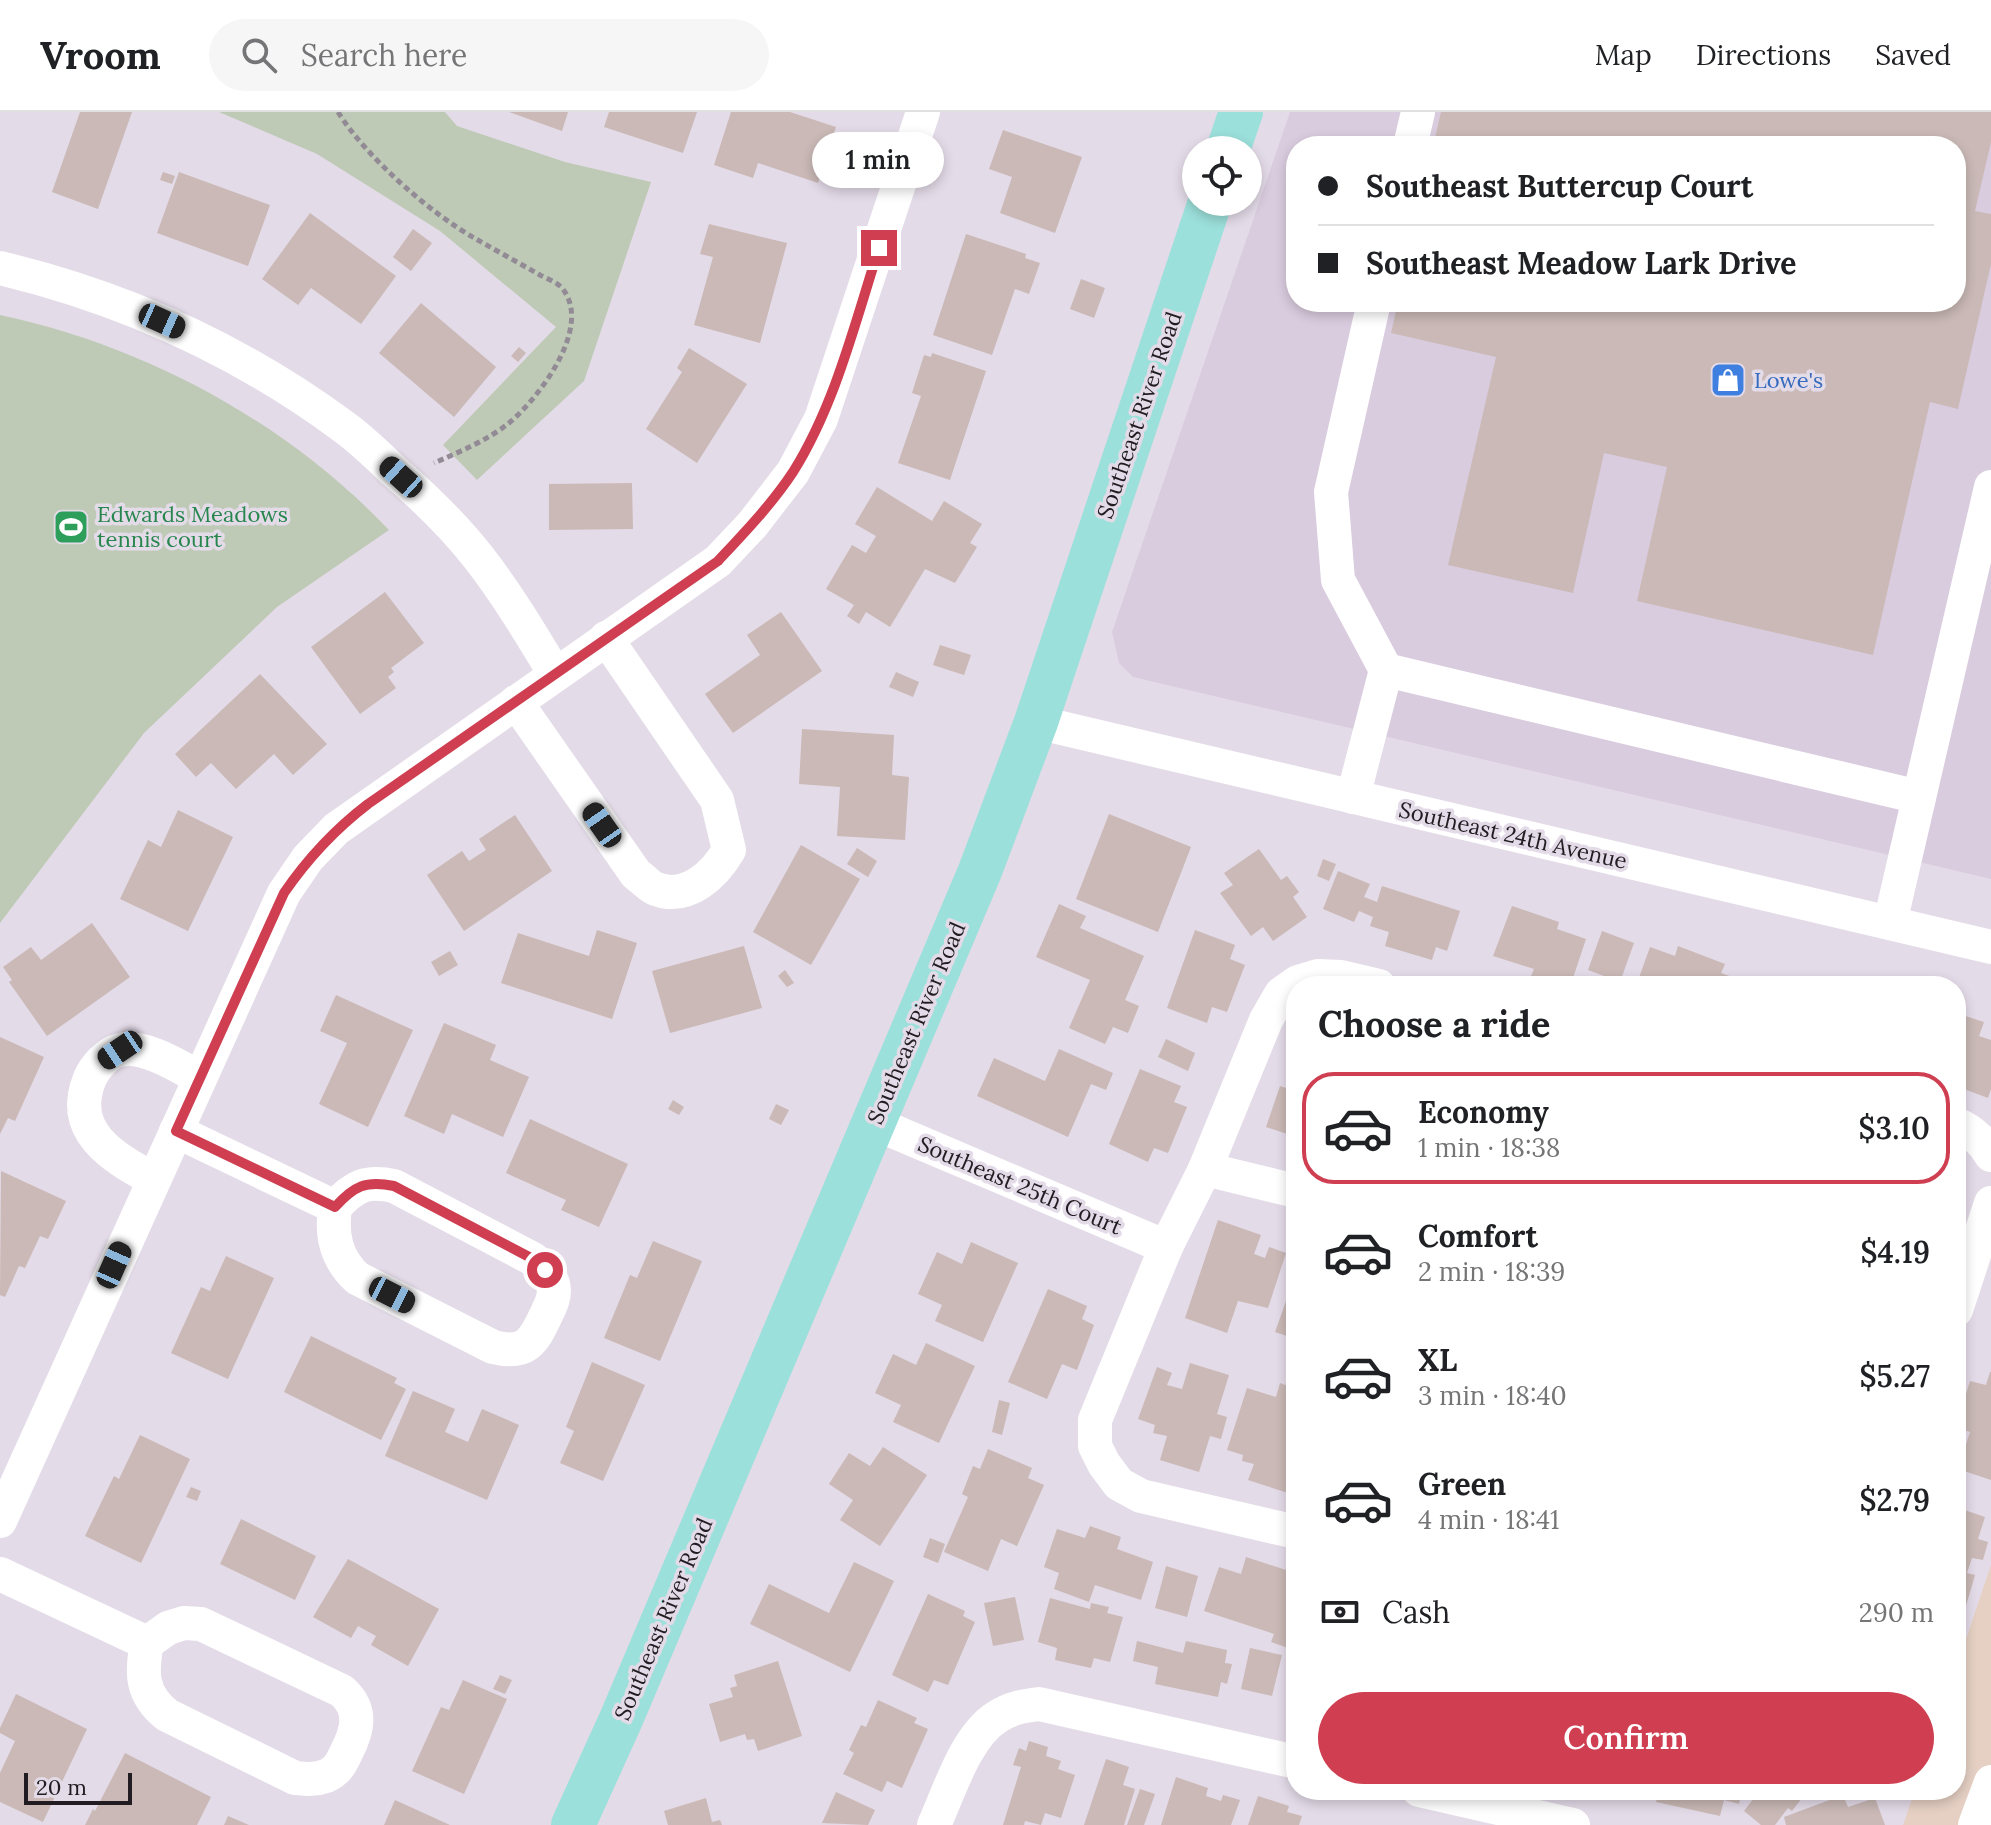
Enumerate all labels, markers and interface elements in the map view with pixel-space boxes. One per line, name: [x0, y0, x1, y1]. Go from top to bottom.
search box: [209, 19, 769, 91]
text: Vroom: [40, 31, 161, 79]
icon: search: [237, 33, 281, 77]
text: Search here: [301, 36, 467, 74]
text: Map: [1595, 37, 1652, 73]
text: Directions: [1696, 37, 1831, 73]
text: Saved: [1875, 37, 1951, 73]
callout: 1 min: [813, 132, 945, 188]
map controls: [1182, 136, 1262, 216]
button: locate: [1182, 136, 1262, 216]
text: 1 min: [845, 143, 911, 176]
text: Southeast Buttercup Court: [1366, 167, 1753, 205]
route end: [861, 230, 897, 266]
text: Southeast Meadow Lark Drive: [1366, 244, 1797, 282]
car: [135, 300, 189, 342]
street label: Southeast River Road: [1090, 308, 1188, 522]
shop icon: Lowe's: [1709, 361, 1747, 399]
place label: Lowe's: [1754, 366, 1823, 394]
car: [375, 452, 427, 502]
place label: Edwards Meadows tennis court: [97, 500, 288, 553]
sports icon: Edwards Meadows tennis court: [52, 508, 90, 546]
street label: Southeast 24th Avenue: [1396, 795, 1630, 875]
car: [578, 798, 626, 852]
street label: Southeast River Road: [861, 918, 971, 1128]
text: Choose a ride: [1318, 1001, 1550, 1047]
car: [93, 1027, 147, 1073]
icon: car: [1322, 1092, 1394, 1164]
text: Economy: [1418, 1093, 1549, 1131]
text: $3.10: [1858, 1109, 1930, 1147]
street label: Southeast 25th Court: [914, 1129, 1127, 1241]
text: 1 min · 18:38: [1418, 1131, 1560, 1164]
icon: car: [1322, 1216, 1394, 1288]
text: Comfort: [1418, 1217, 1538, 1255]
text: $4.19: [1860, 1233, 1930, 1271]
car: [93, 1238, 135, 1292]
route start: [527, 1252, 563, 1288]
text: 2 min · 18:39: [1418, 1255, 1565, 1288]
car: [365, 1273, 419, 1317]
icon: car: [1322, 1340, 1394, 1412]
text: XL: [1418, 1341, 1457, 1379]
text: $5.27: [1860, 1357, 1930, 1395]
text: 3 min · 18:40: [1418, 1379, 1567, 1412]
icon: car: [1322, 1464, 1394, 1536]
text: Green: [1418, 1465, 1506, 1503]
text: $2.79: [1859, 1481, 1930, 1519]
text: 4 min · 18:41: [1418, 1503, 1560, 1536]
street label: Southeast River Road: [608, 1514, 718, 1724]
icon: cash: [1318, 1590, 1362, 1634]
text: Cash: [1382, 1593, 1450, 1631]
text: 290 m: [1859, 1596, 1934, 1629]
button: Confirm: [1318, 1692, 1934, 1784]
scale bar: [24, 1769, 132, 1805]
text: 20 m: [36, 1773, 87, 1801]

